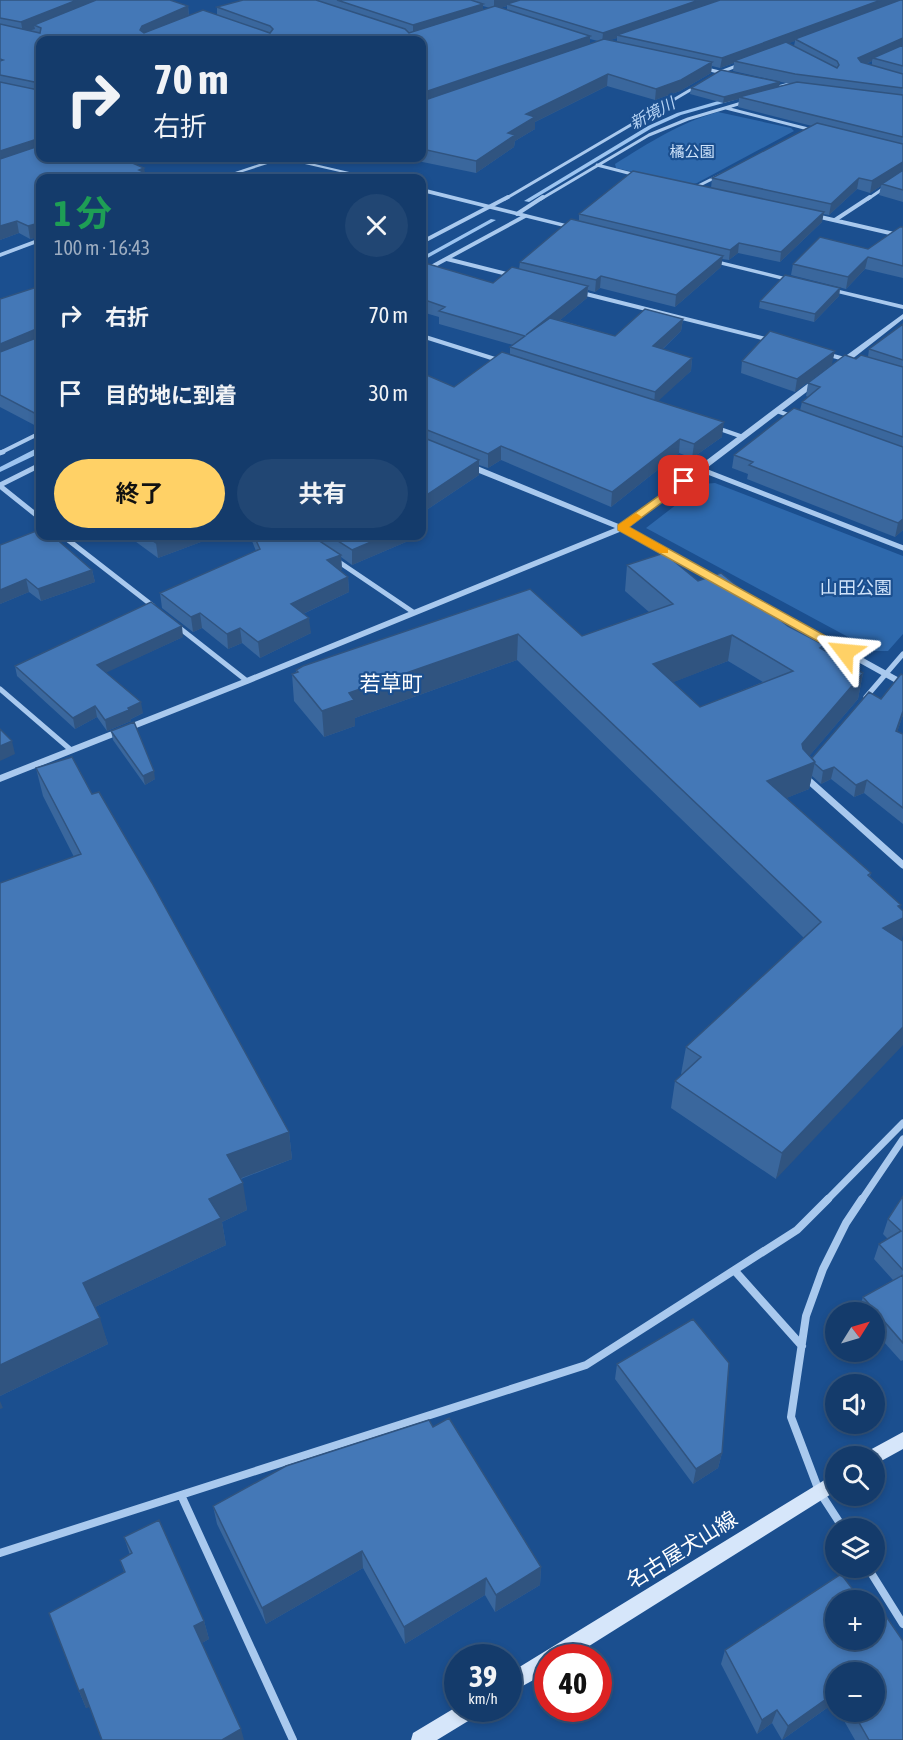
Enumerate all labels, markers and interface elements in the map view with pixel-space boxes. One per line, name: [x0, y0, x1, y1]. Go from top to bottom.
text: 70 m: [153, 55, 228, 103]
icon: right: [54, 60, 132, 138]
water label: 新境川: [627, 93, 679, 132]
text: 右折: [153, 111, 207, 142]
park label: 橘公園: [669, 143, 715, 160]
text: 1 分: [54, 192, 112, 234]
button: close: [345, 194, 408, 257]
text: 100 m · 16:43: [54, 236, 150, 259]
icon: right: [54, 299, 87, 332]
text: 70 m: [368, 302, 408, 328]
text: 右折: [105, 304, 149, 330]
icon: arrive: [54, 377, 87, 410]
text: 30 m: [368, 380, 408, 406]
text: 目的地に到着: [105, 382, 237, 408]
pin: [658, 455, 709, 506]
button: 終了: [54, 459, 225, 528]
button: 共有: [237, 459, 408, 528]
icon: arrive: [667, 464, 700, 497]
park label: 山田公園: [820, 577, 892, 598]
position arrow: [813, 620, 877, 684]
district label: 若草町: [360, 671, 423, 695]
north arrow: [825, 1302, 885, 1362]
map controls: [825, 1302, 885, 1722]
button: sound: [825, 1374, 885, 1434]
button: search: [825, 1446, 885, 1506]
street label: 名古屋犬山線: [622, 1506, 741, 1593]
button: layers: [825, 1518, 885, 1578]
button: +: [825, 1590, 885, 1650]
speed limit sign: 40: [534, 1644, 612, 1722]
text: 39: [469, 1659, 497, 1693]
button: −: [825, 1662, 885, 1722]
text: km/h: [468, 1690, 498, 1707]

